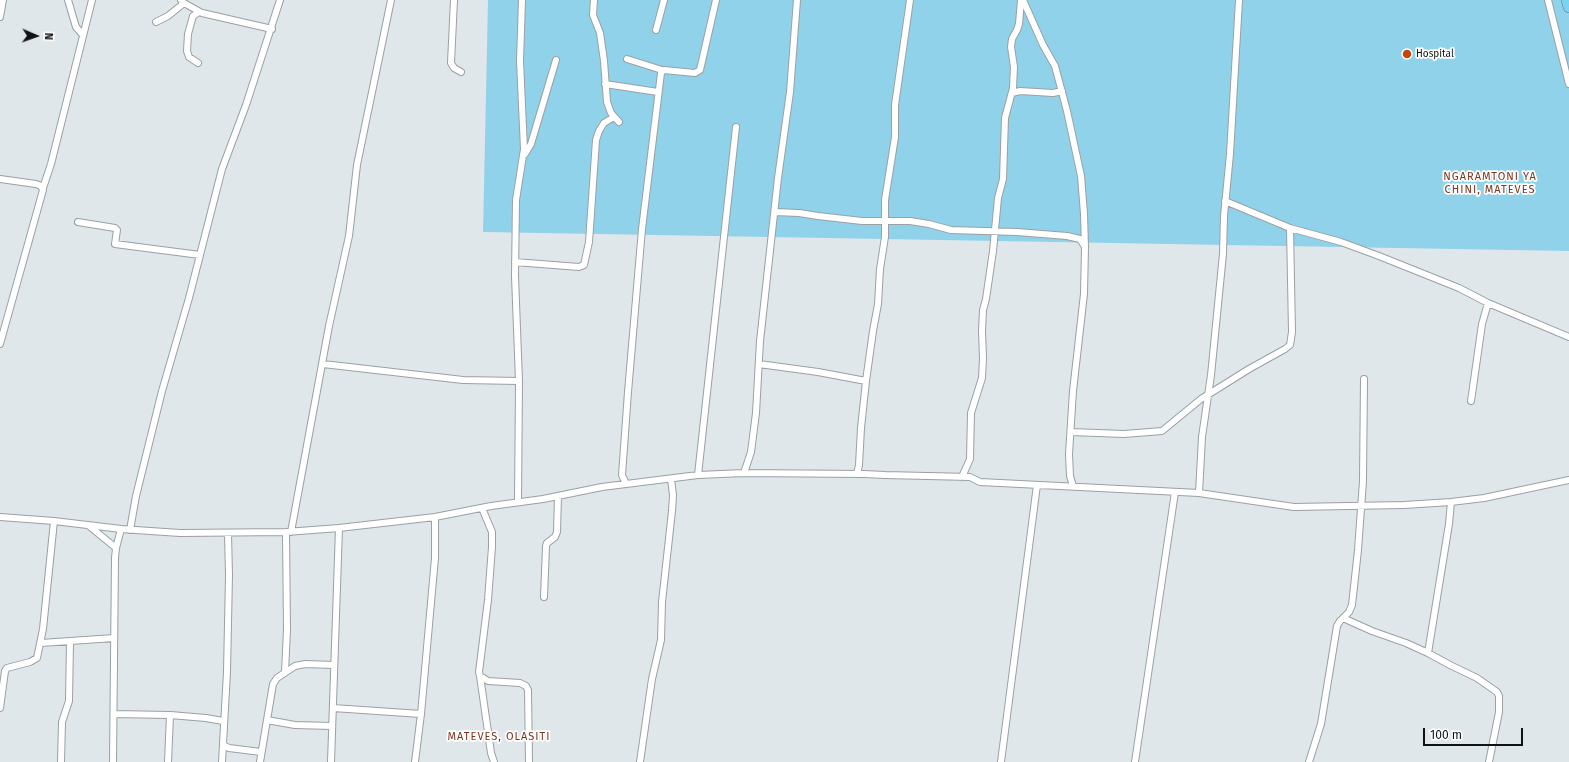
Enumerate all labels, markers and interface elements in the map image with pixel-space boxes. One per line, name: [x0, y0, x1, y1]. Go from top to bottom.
north arrow: [16, 16, 56, 56]
text: N: [42, 33, 55, 40]
marker: Hospital: [1401, 48, 1413, 60]
place label: Hospital: [1416, 48, 1454, 60]
district label: NGARAMTONI YA CHINI, MATEVES: [1443, 170, 1537, 196]
scale bar: [1425, 720, 1525, 746]
text: 100 m: [1430, 728, 1462, 742]
district label: MATEVES, OLASITI: [448, 730, 550, 744]

